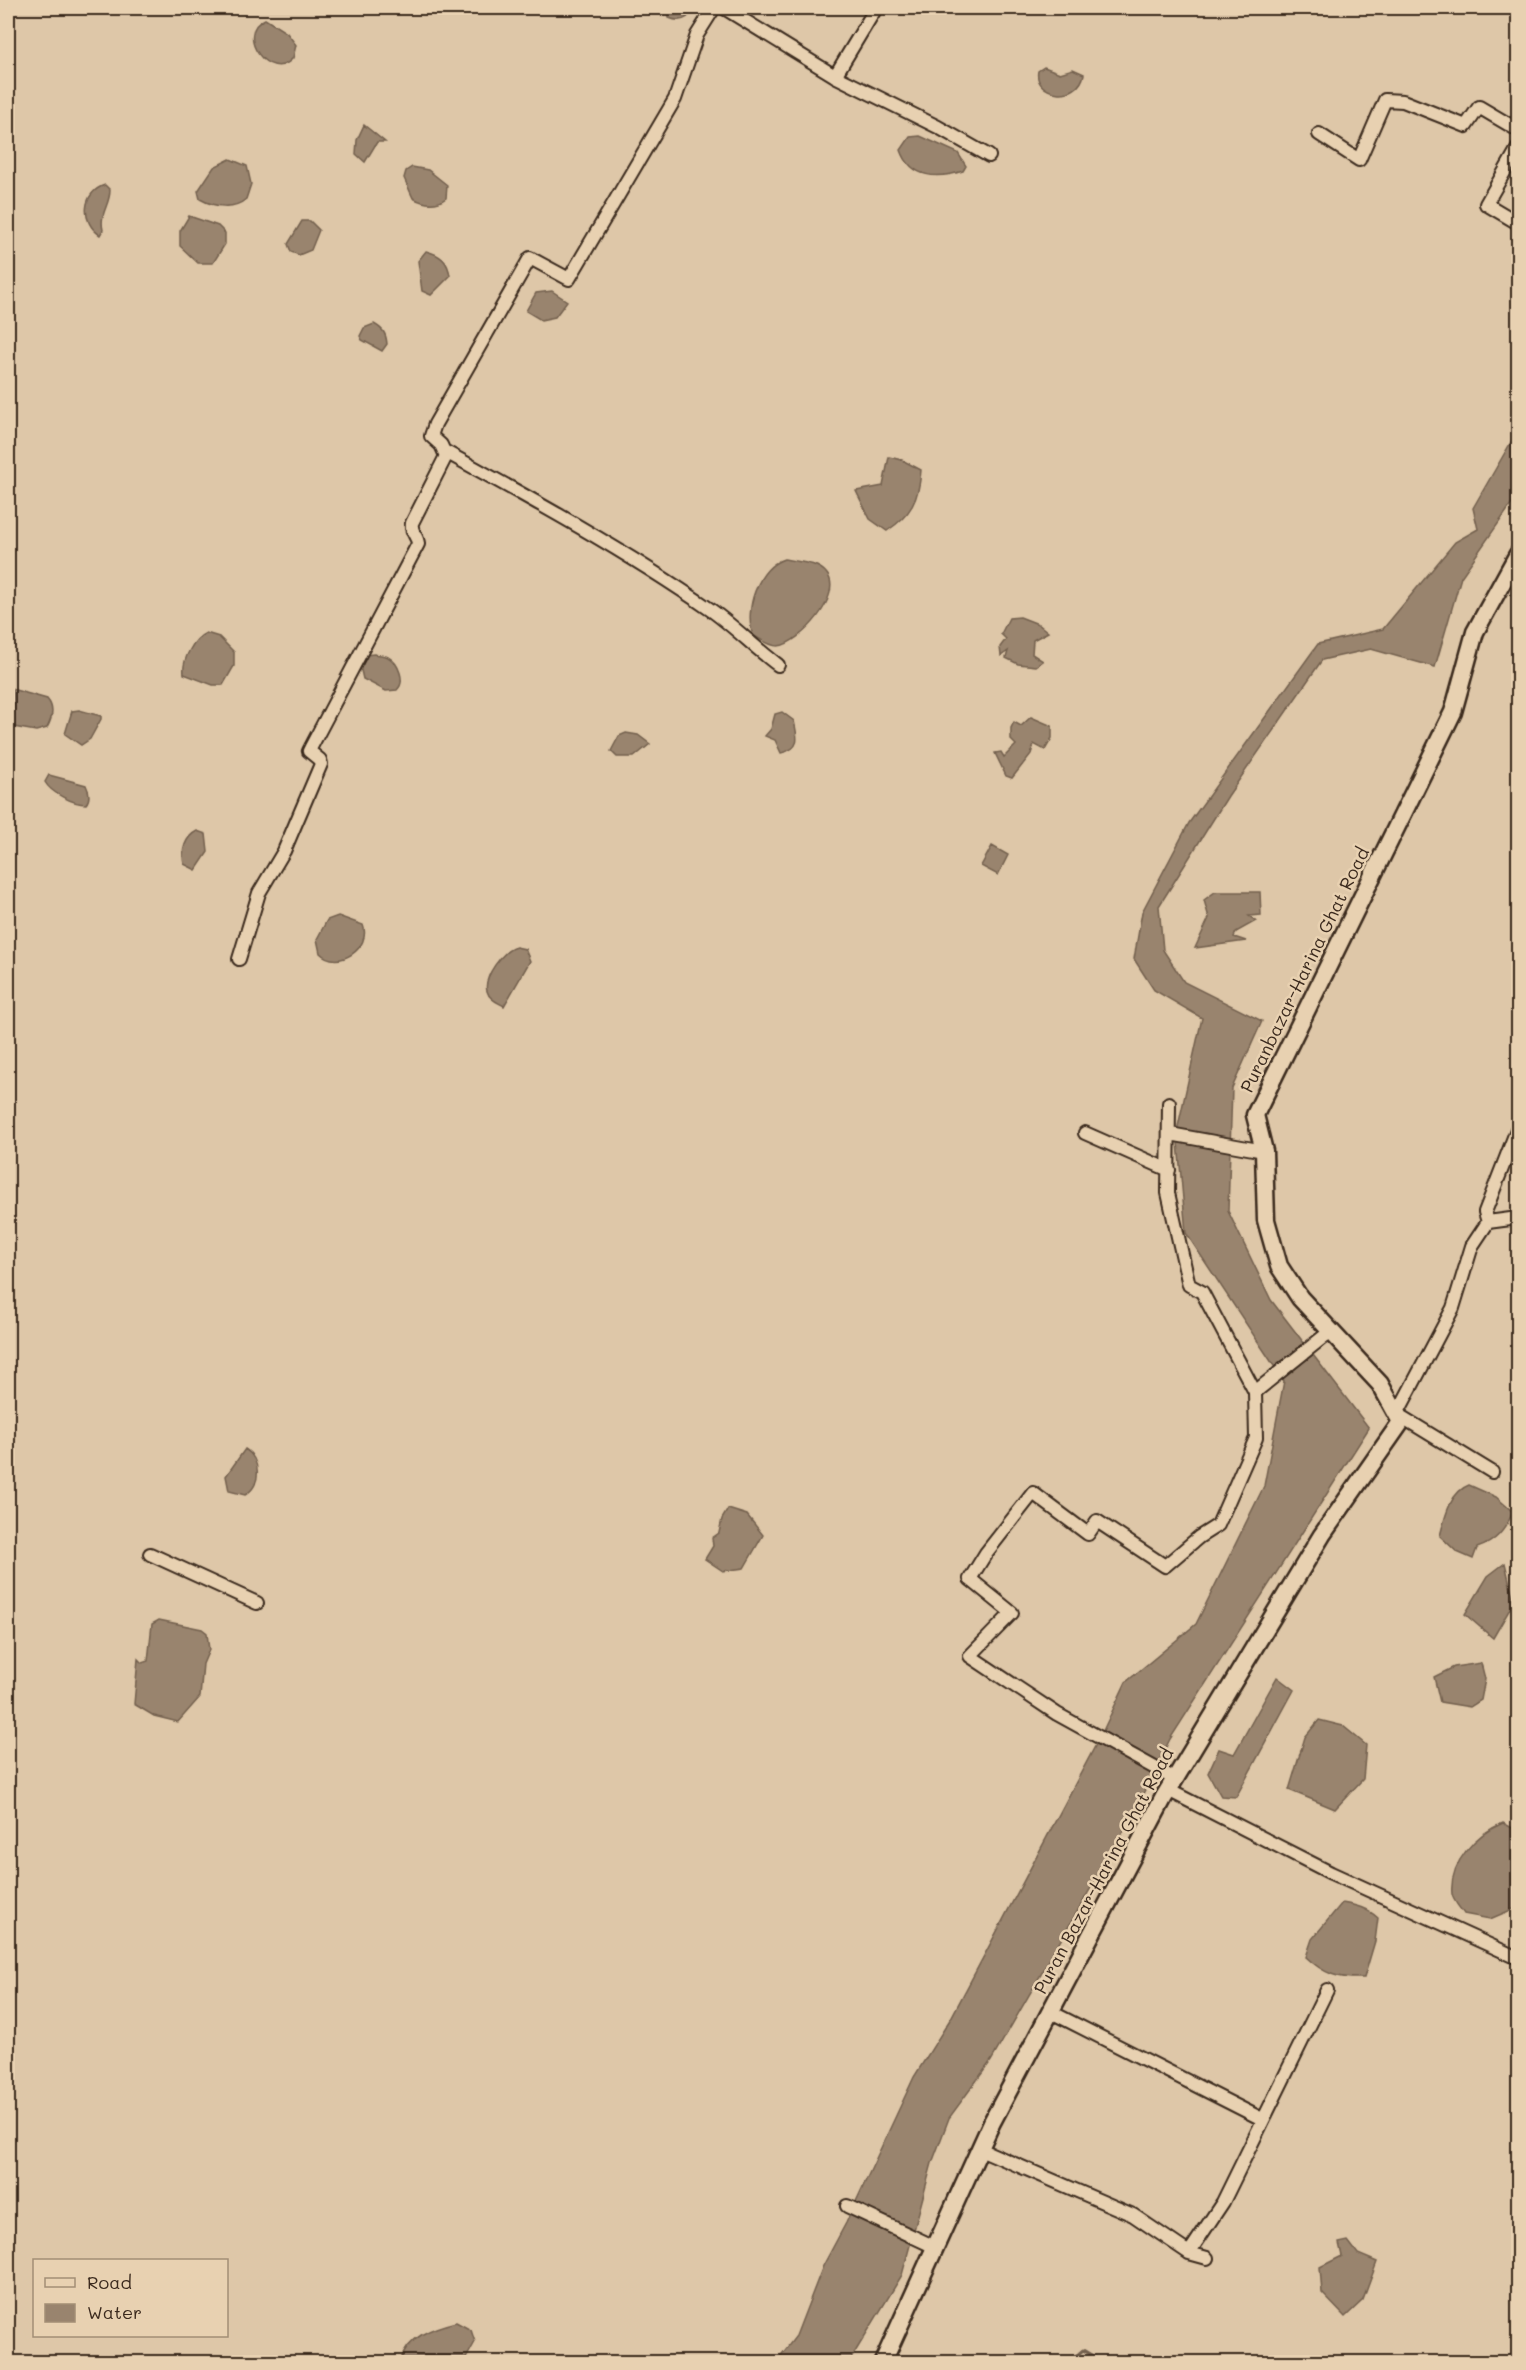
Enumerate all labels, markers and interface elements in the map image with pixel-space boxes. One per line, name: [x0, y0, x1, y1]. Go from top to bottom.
street label: Puranbazar-Harina Ghat Road: [1234, 843, 1374, 1096]
street label: Puran Bazar-Harina Ghat Road: [1028, 1743, 1178, 1998]
legend: [33, 2259, 228, 2337]
text: Road: [87, 2270, 132, 2294]
text: Water: [87, 2300, 142, 2324]

